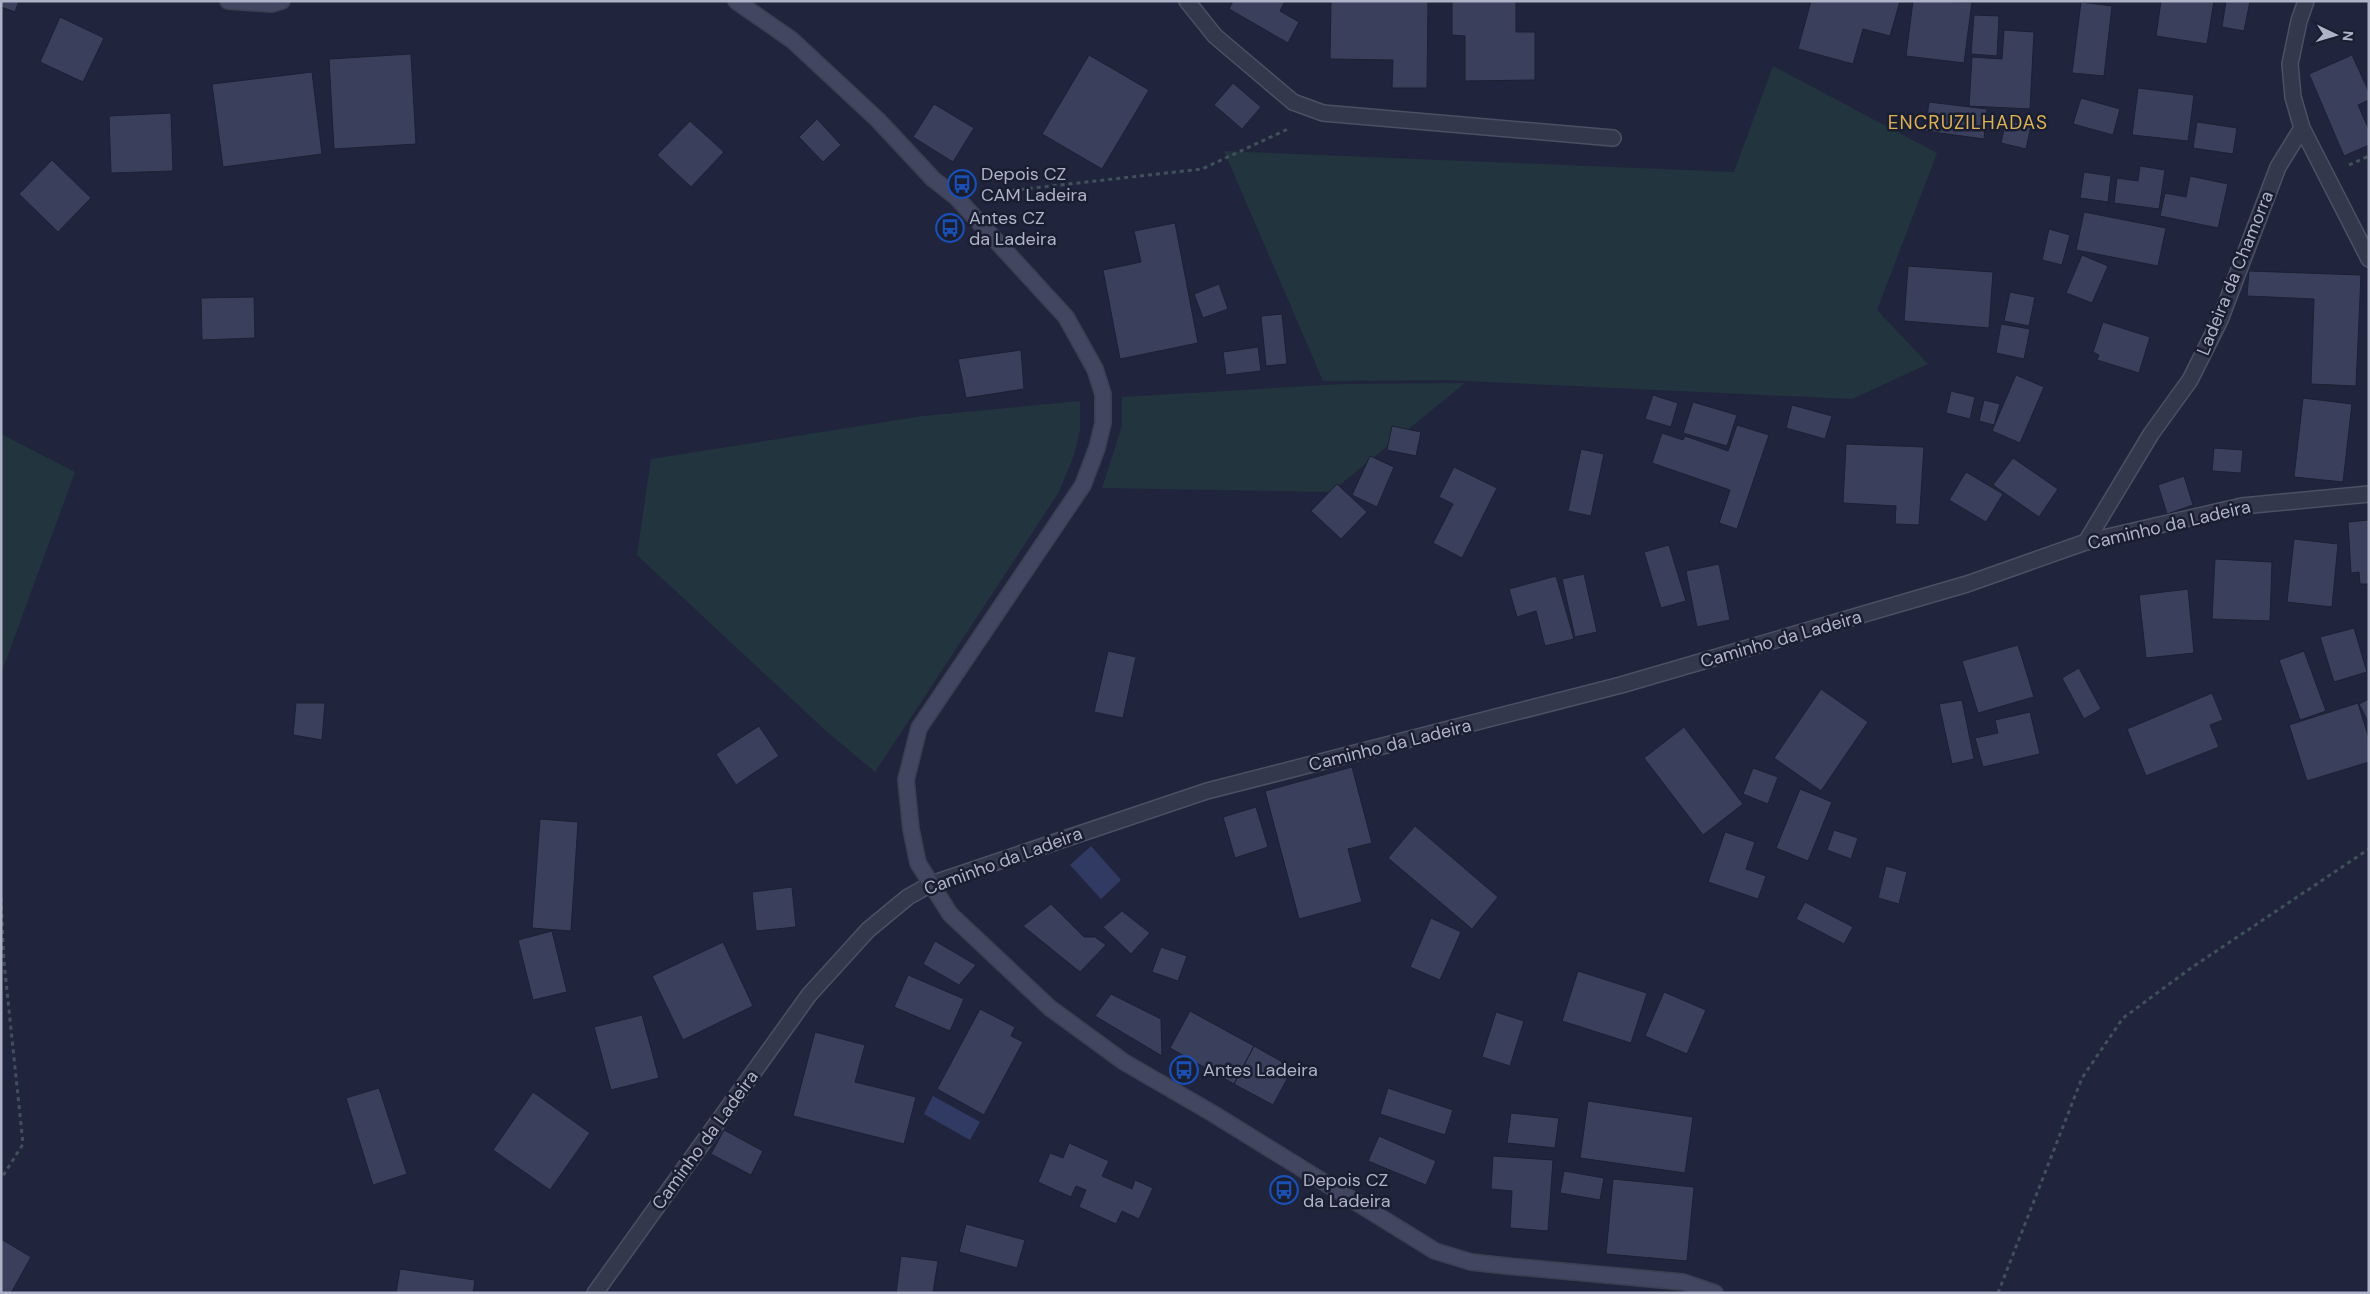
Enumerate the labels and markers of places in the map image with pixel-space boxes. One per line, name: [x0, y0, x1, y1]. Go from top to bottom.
place label: Depois CZ CAM Ladeira: [981, 162, 1087, 207]
bus stop icon: Depois CZ CAM Ladeira: [947, 169, 977, 199]
place label: Antes CZ da Ladeira: [969, 206, 1056, 251]
bus stop icon: Antes CZ da Ladeira: [935, 213, 965, 243]
bus stop icon: Antes Ladeira: [1169, 1055, 1199, 1085]
place label: Antes Ladeira: [1203, 1058, 1318, 1082]
place label: Depois CZ da Ladeira: [1303, 1168, 1390, 1213]
bus stop icon: Depois CZ da Ladeira: [1269, 1175, 1299, 1205]

